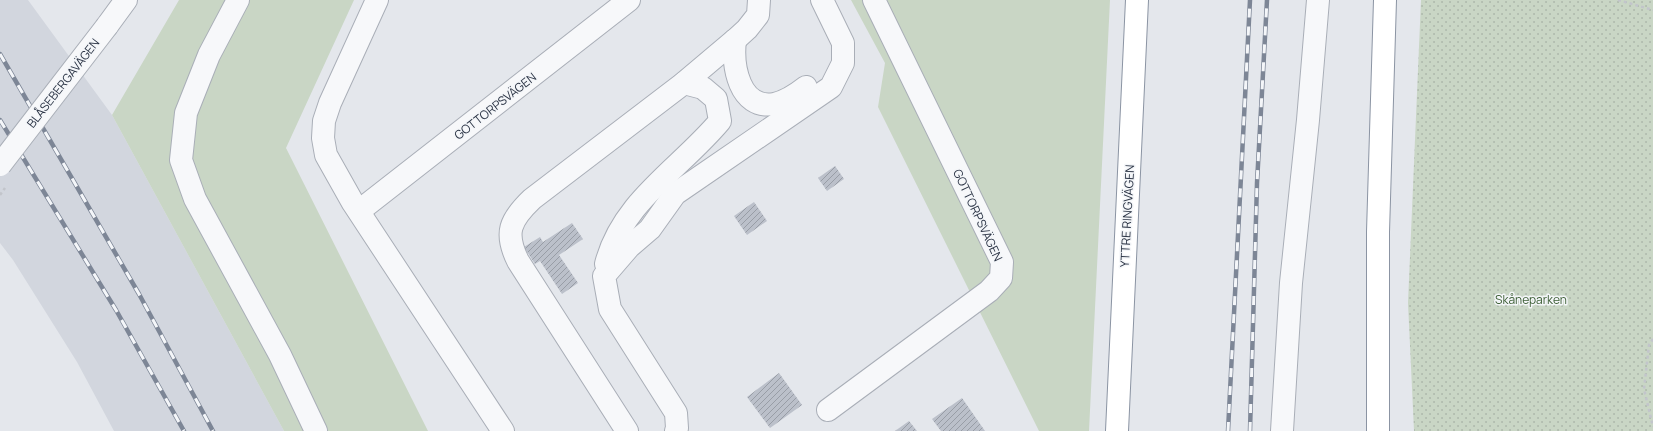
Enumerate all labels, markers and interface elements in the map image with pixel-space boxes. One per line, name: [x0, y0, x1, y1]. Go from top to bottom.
street label: BLÅSEBERGAVÄGEN: [23, 35, 103, 131]
street label: GOTTORPSVÄGEN: [450, 69, 540, 143]
street label: YTTRE RINGVÄGEN: [1116, 164, 1138, 268]
street label: GOTTORPSVÄGEN: [949, 166, 1007, 264]
park label: Skåneparken: [1495, 291, 1567, 308]

